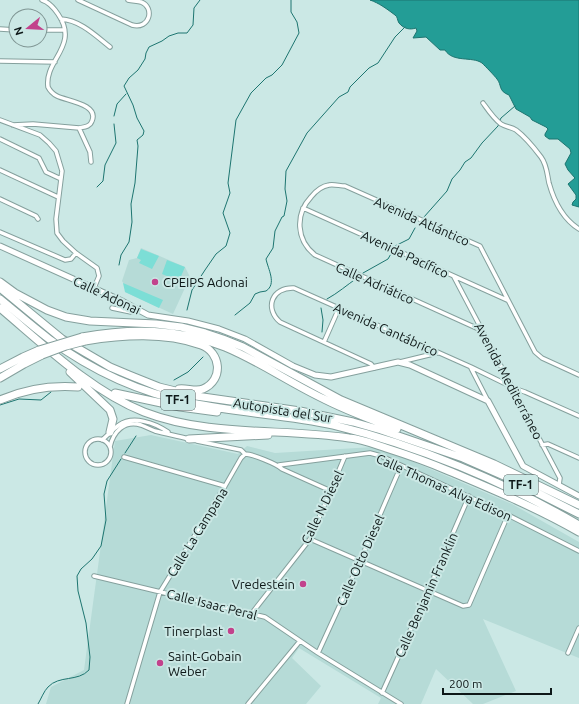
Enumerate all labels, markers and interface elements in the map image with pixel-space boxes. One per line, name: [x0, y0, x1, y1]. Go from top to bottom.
north arrow: [8, 8, 48, 48]
text: N: [12, 25, 25, 37]
street label: Avenida Atlántico: [372, 194, 472, 248]
street label: Avenida Pacífico: [359, 228, 451, 280]
street label: Calle Adriático: [334, 259, 416, 307]
street label: Calle Adonai: [71, 273, 143, 317]
place label: CPEIPS Adonai: [163, 275, 248, 289]
marker: CPEIPS Adonai: [150, 277, 160, 287]
street label: Avenida Cantábrico: [332, 300, 440, 358]
street label: Avenida Mediterráneo: [472, 320, 546, 442]
road number: TF-1: [161, 390, 195, 410]
street label: Autopista del Sur: [232, 395, 334, 425]
street label: Calle Thomas Alva Edison: [374, 451, 514, 523]
street label: Calle N Diesel: [298, 468, 346, 546]
road number: TF-1: [504, 475, 538, 495]
street label: Calle La Campana: [164, 485, 230, 579]
street label: Calle Otto Diesel: [334, 512, 387, 608]
street label: Calle Benjamin Franklin: [392, 530, 460, 660]
place label: Vredestein: [232, 577, 295, 591]
marker: Vredestein: [298, 579, 308, 589]
street label: Calle Isaac Peral: [165, 586, 259, 622]
place label: Tinerplast: [164, 624, 223, 638]
marker: Tinerplast: [226, 626, 236, 636]
place label: Saint-Gobain Weber: [168, 649, 242, 678]
marker: Saint-Gobain Weber: [155, 658, 165, 668]
scale bar: [443, 670, 551, 696]
text: 200 m: [449, 677, 482, 690]

